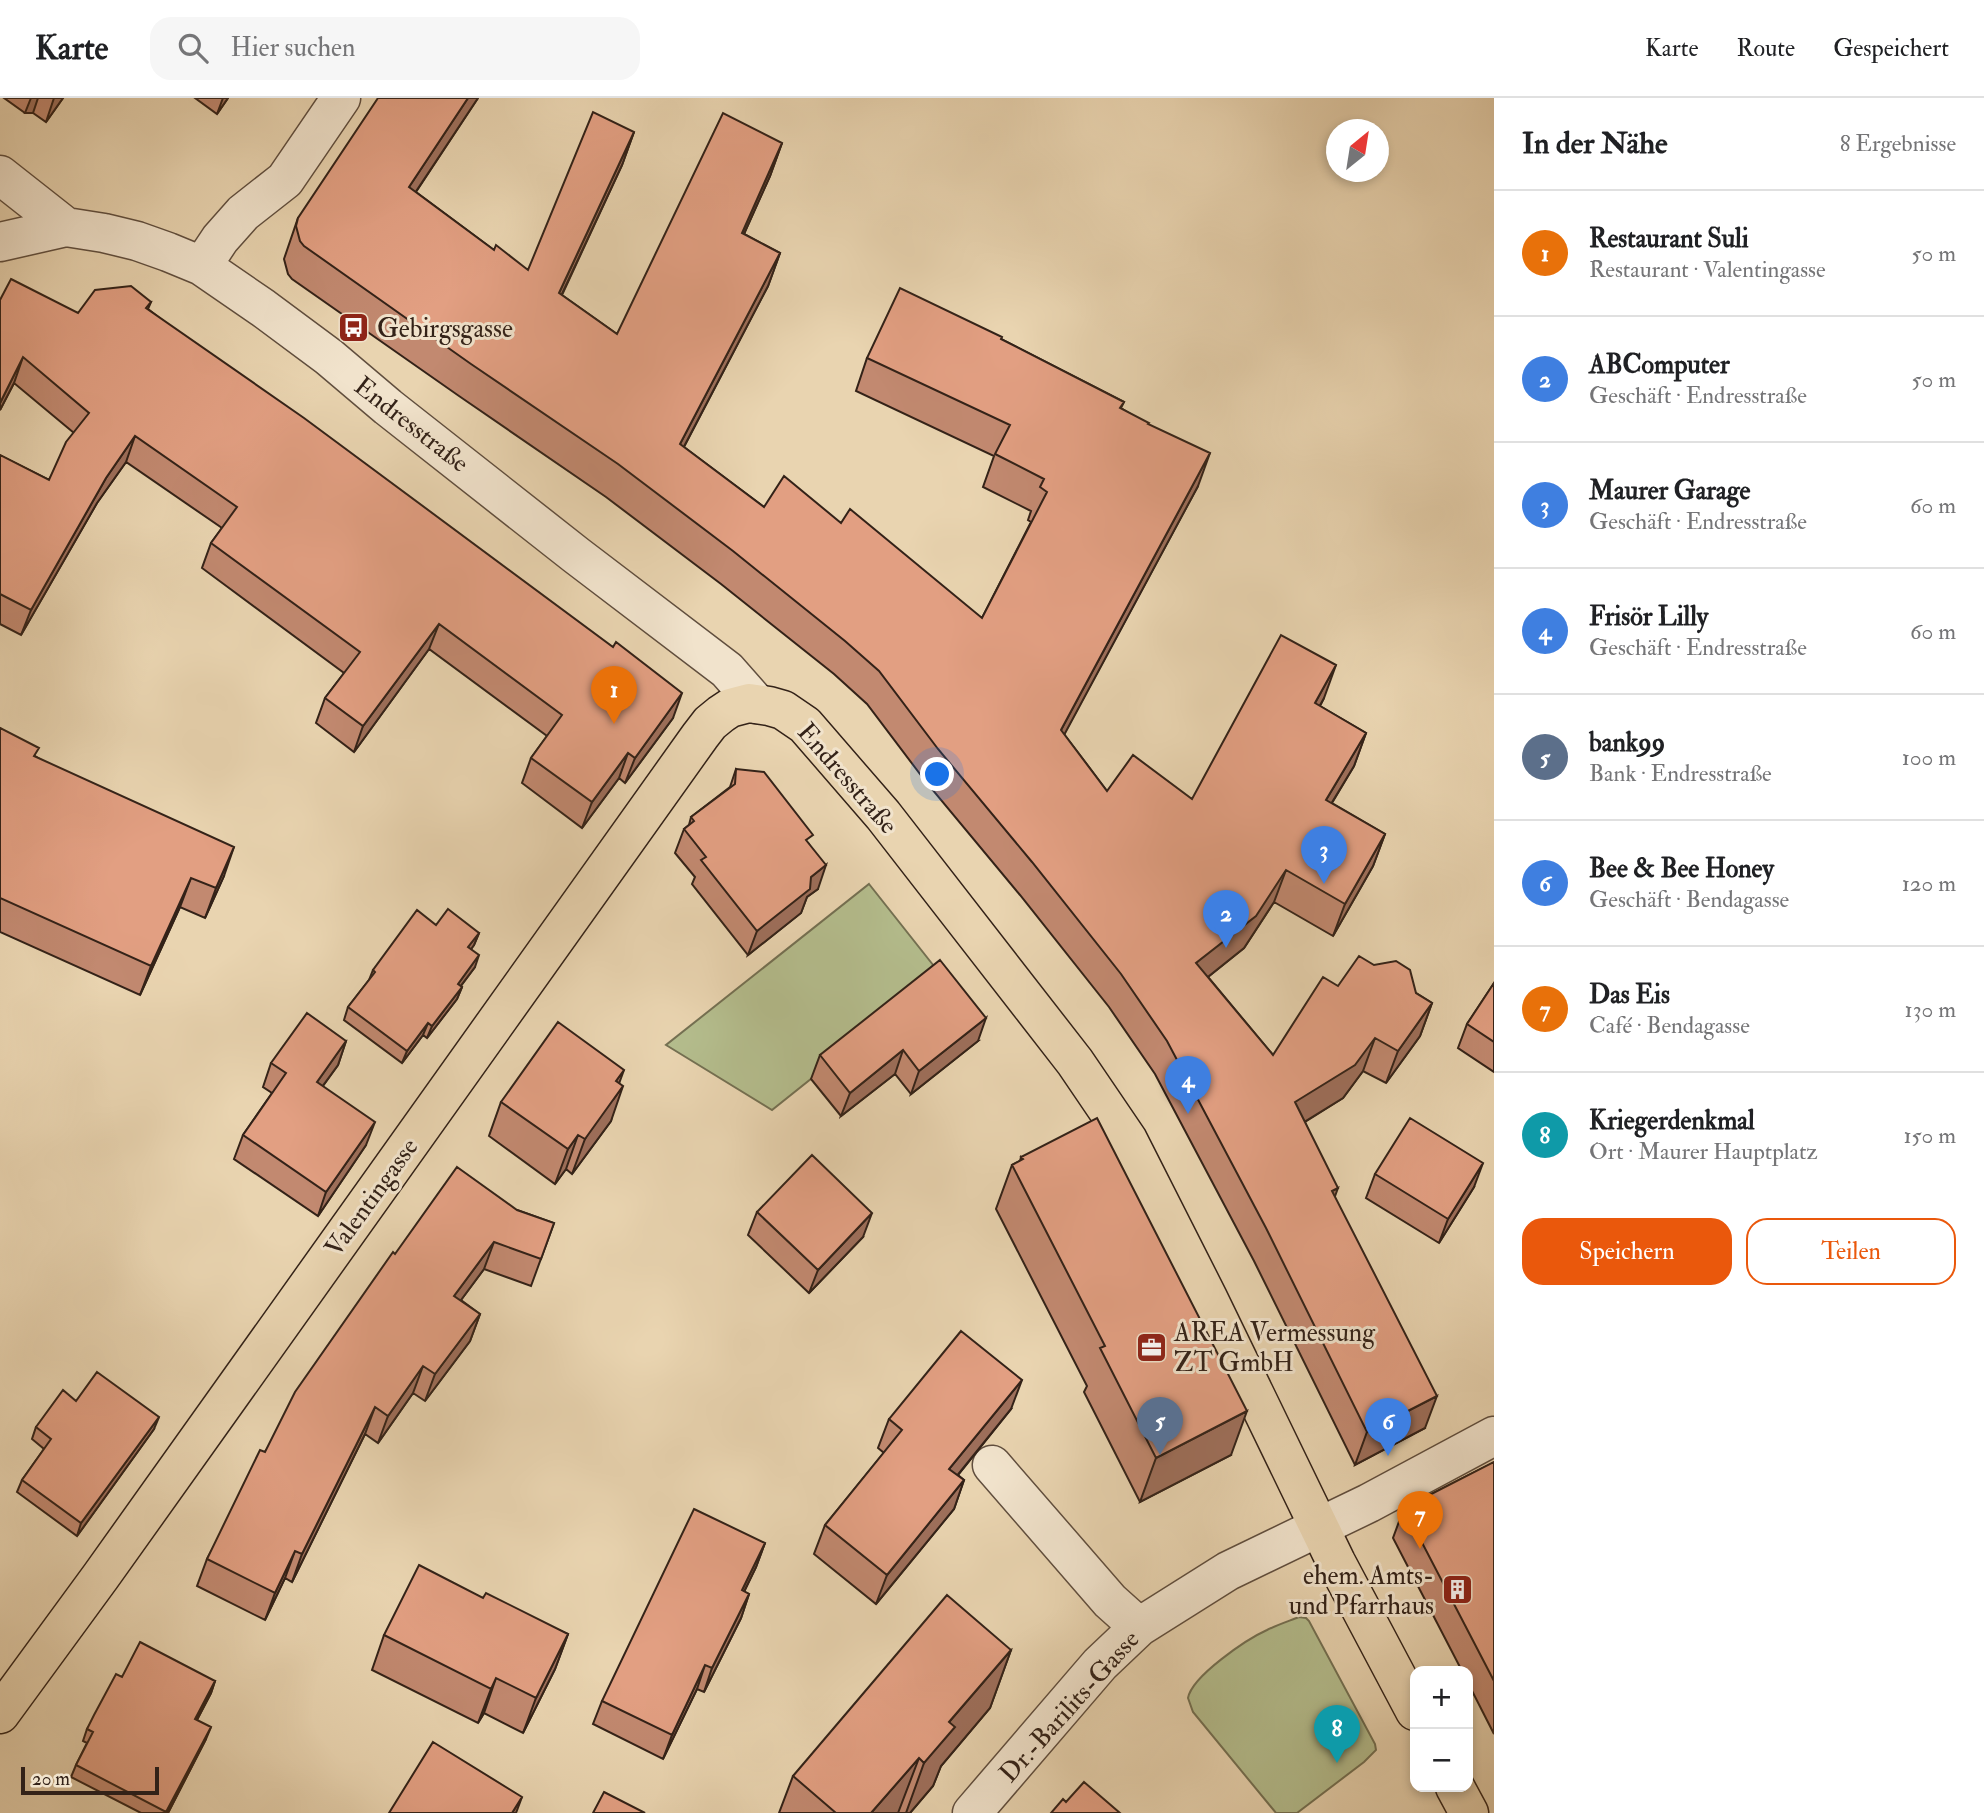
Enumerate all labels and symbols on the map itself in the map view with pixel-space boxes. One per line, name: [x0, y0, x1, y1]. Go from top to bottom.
north arrow: [1326, 119, 1389, 182]
bus stop icon: Gebirgsgasse: [337, 311, 371, 345]
place label: Gebirgsgasse: [377, 313, 513, 345]
street label: Endresstraße: [348, 370, 475, 480]
pin: 1: [591, 666, 637, 724]
street label: Endresstraße: [790, 717, 904, 841]
your location: [920, 757, 954, 791]
pin: 3: [1301, 826, 1347, 884]
pin: 2: [1203, 890, 1249, 948]
pin: 4: [1165, 1056, 1211, 1114]
street label: Valentingasse: [318, 1132, 426, 1263]
place label: AREA Vermessung ZT GmbH: [1173, 1317, 1376, 1379]
office icon: AREA Vermessung ZT GmbH: [1134, 1330, 1168, 1364]
pin: 5: [1137, 1397, 1183, 1455]
pin: 6: [1365, 1398, 1411, 1456]
pin: 7: [1397, 1491, 1443, 1549]
place label: ehem. Amts- und Pfarrhaus: [1289, 1560, 1434, 1622]
building icon: ehem. Amts- und Pfarrhaus: [1440, 1573, 1474, 1607]
street label: Dr.-Barilits-Gasse: [993, 1624, 1147, 1789]
pin: 8: [1314, 1705, 1360, 1763]
scale bar: [21, 1764, 159, 1796]

